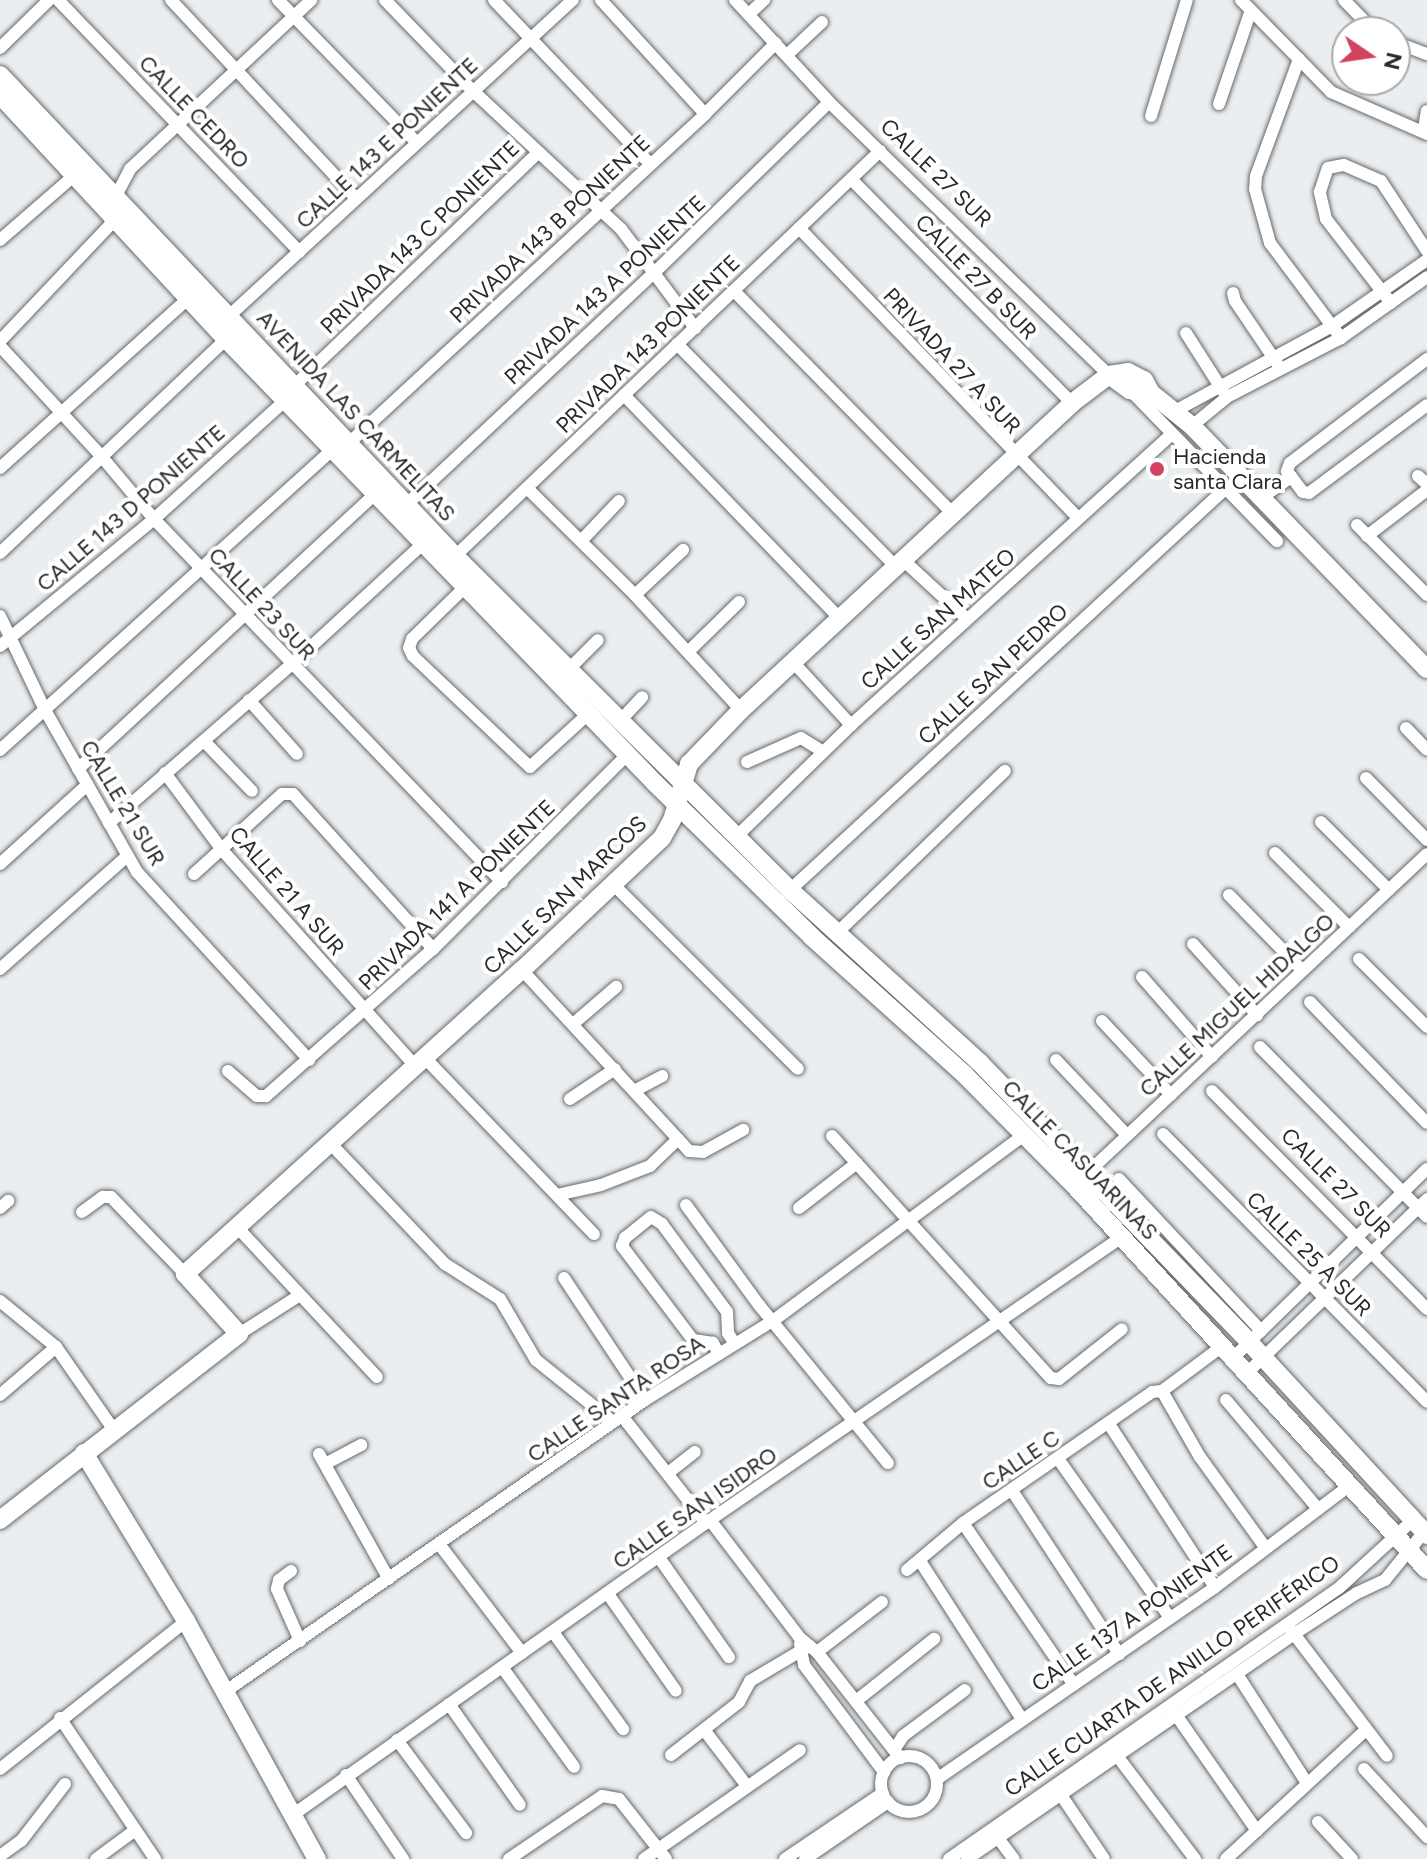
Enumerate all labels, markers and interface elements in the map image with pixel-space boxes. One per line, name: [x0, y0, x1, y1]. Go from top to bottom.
north arrow: [1331, 16, 1411, 96]
street label: CALLE CEDRO: [133, 50, 255, 174]
text: N: [1378, 50, 1408, 72]
street label: CALLE 143 E PONIENTE: [291, 52, 483, 234]
street label: CALLE 27 SUR: [875, 113, 997, 233]
street label: PRIVADA 143 B PONIENTE: [444, 129, 656, 329]
street label: PRIVADA 143 C PONIENTE: [315, 135, 525, 339]
street label: PRIVADA 143 A PONIENTE: [499, 190, 711, 390]
street label: CALLE 27 B SUR: [910, 209, 1042, 345]
street label: PRIVADA 143 PONIENTE: [551, 249, 745, 439]
street label: PRIVADA 27 A SUR: [878, 283, 1026, 439]
street label: AVENIDA LAS CARMELITAS: [251, 305, 461, 527]
street label: CALLE 143 D PONIENTE: [31, 419, 231, 597]
place label: Hacienda santa Clara: [1173, 443, 1282, 494]
marker: Hacienda santa Clara: [1148, 460, 1166, 478]
street label: CALLE 23 SUR: [203, 542, 321, 666]
street label: CALLE SAN MATEO: [855, 543, 1021, 695]
street label: CALLE SAN PEDRO: [913, 598, 1073, 750]
street label: CALLE 21 SUR: [75, 735, 171, 871]
street label: PRIVADA 141 A PONIENTE: [353, 794, 561, 996]
street label: CALLE SAN MARCOS: [478, 810, 652, 980]
street label: CALLE 21 A SUR: [224, 821, 350, 961]
street label: CALLE MIGUEL HIDALGO: [1134, 908, 1340, 1102]
street label: CALLE CASUARINAS: [997, 1075, 1163, 1245]
street label: CALLE 27 SUR: [1276, 1123, 1396, 1243]
street label: CALLE 25 A SUR: [1241, 1186, 1377, 1322]
street label: CALLE SANTA ROSA: [523, 1330, 709, 1468]
street label: CALLE C: [977, 1424, 1065, 1496]
street label: CALLE SAN ISIDRO: [608, 1441, 782, 1575]
street label: CALLE 137 A PONIENTE: [1027, 1539, 1237, 1697]
street label: CALLE CUARTA DE ANILLO PERIFÉRICO: [1000, 1550, 1344, 1802]

